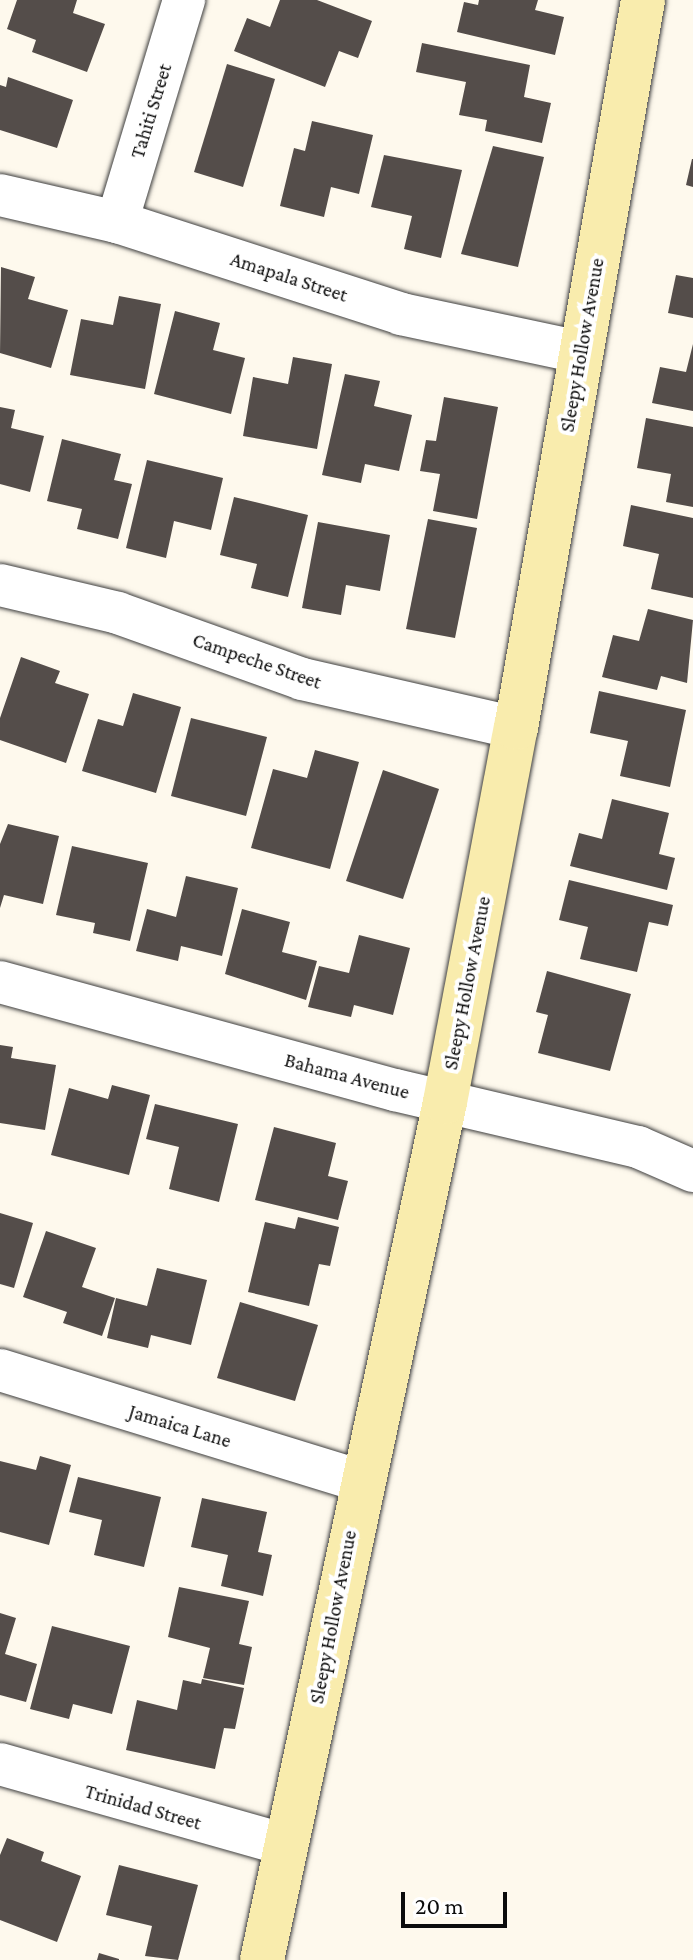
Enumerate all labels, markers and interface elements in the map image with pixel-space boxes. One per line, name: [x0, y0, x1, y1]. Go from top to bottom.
street label: Tahiti Street: [125, 61, 177, 161]
street label: Amapala Street: [227, 247, 351, 307]
street label: Sleepy Hollow Avenue: [555, 256, 609, 434]
street label: Campeche Street: [189, 628, 325, 694]
street label: Sleepy Hollow Avenue: [438, 894, 496, 1072]
street label: Bahama Avenue: [282, 1048, 412, 1104]
street label: Jamaica Lane: [126, 1399, 234, 1453]
street label: Sleepy Hollow Avenue: [304, 1528, 362, 1706]
street label: Trinidad Street: [82, 1779, 204, 1835]
scale bar: [405, 1876, 511, 1926]
text: 20 m: [415, 1892, 464, 1919]

